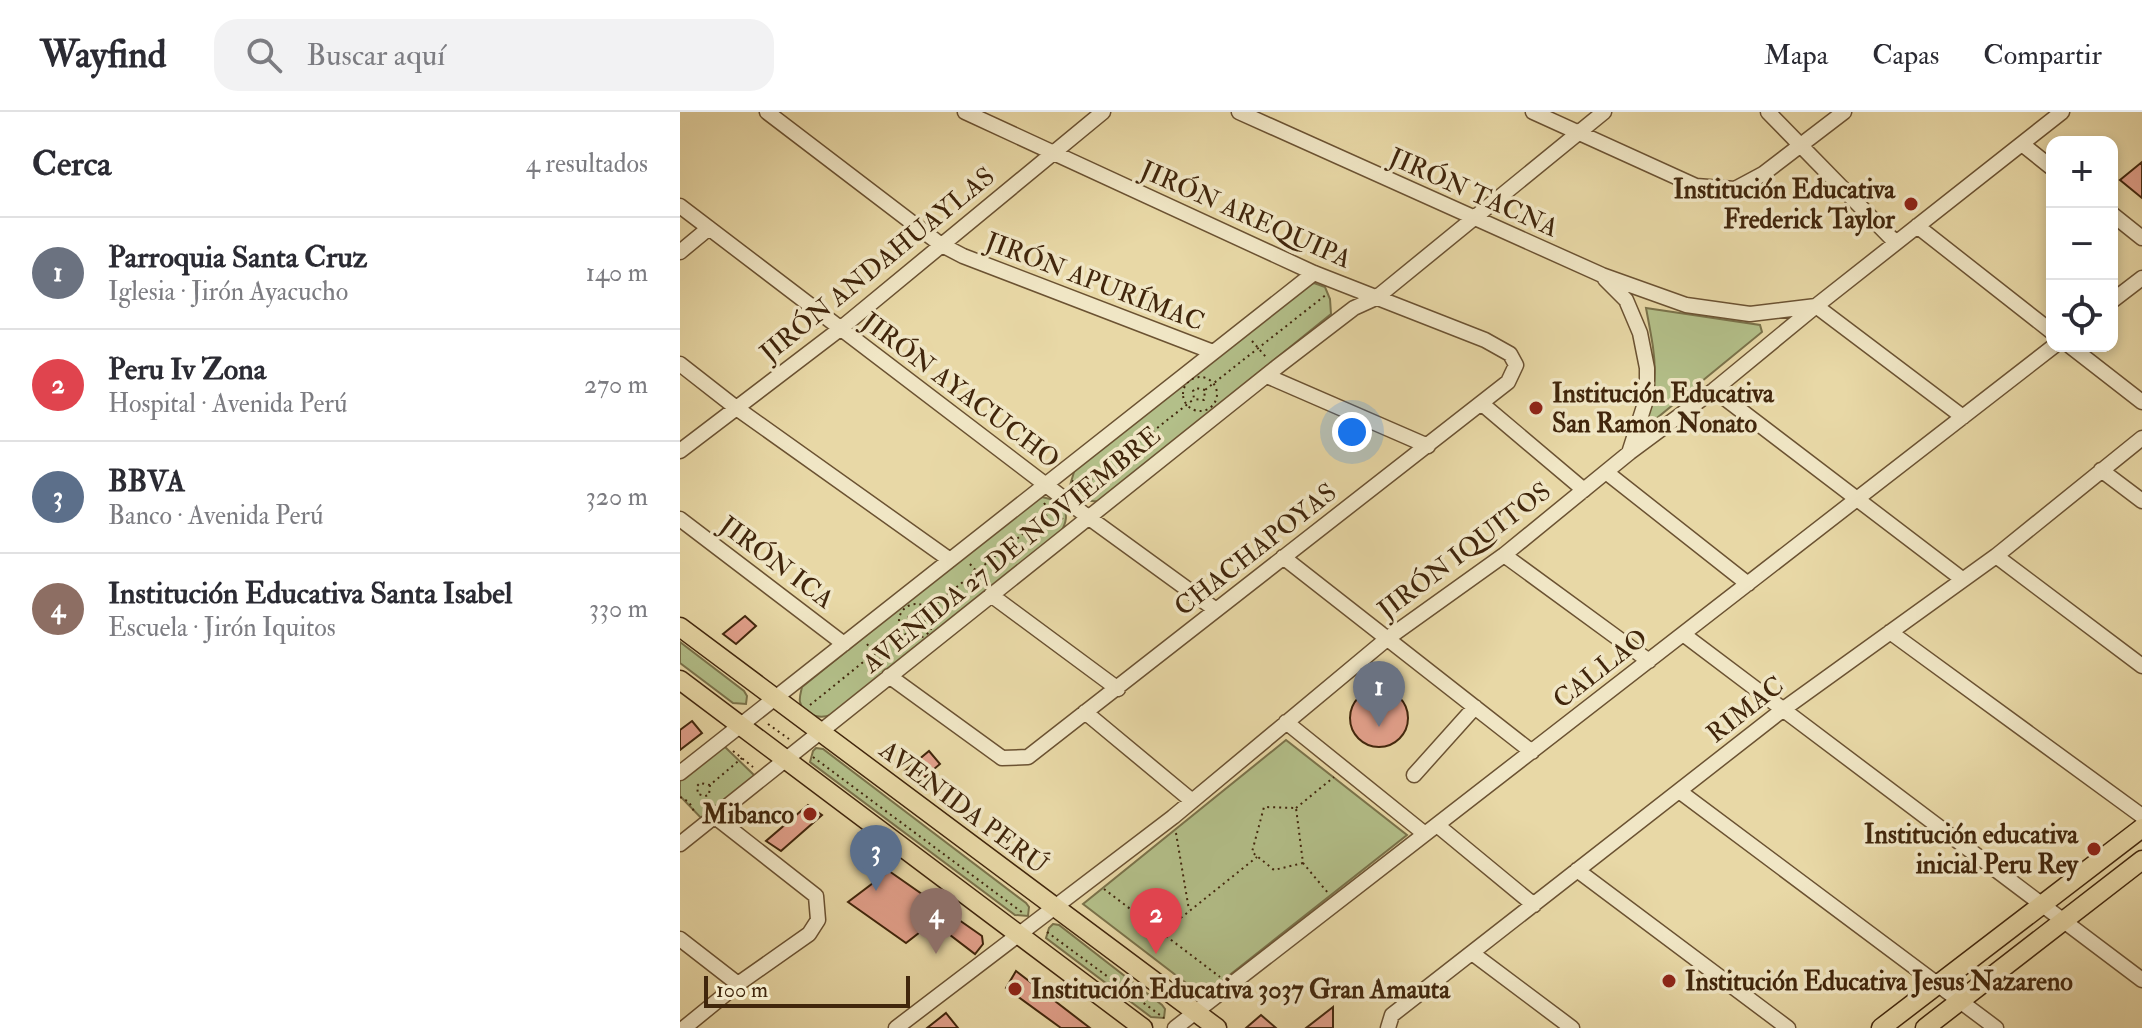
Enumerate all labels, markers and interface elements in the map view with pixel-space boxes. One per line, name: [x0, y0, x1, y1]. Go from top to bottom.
search box: [214, 19, 774, 91]
text: Wayfind: [40, 31, 166, 79]
icon: search: [242, 33, 286, 77]
text: Buscar aquí: [306, 37, 445, 74]
text: Mapa: [1764, 38, 1828, 73]
text: Capas: [1872, 38, 1939, 73]
text: Compartir: [1983, 38, 2102, 73]
map controls: [2046, 136, 2118, 352]
button: +: [2046, 136, 2118, 208]
street label: JIRÓN TACNA: [1383, 139, 1564, 245]
text: Cerca: [32, 143, 111, 186]
text: 4 resultados: [526, 148, 648, 180]
street label: JIRÓN AREQUIPA: [1134, 152, 1357, 276]
street label: JIRÓN ANDAHUAYLAS: [752, 159, 1001, 370]
place label: Institución Educativa Frederick Taylor: [1673, 174, 1896, 237]
marker: Institución Educativa Frederick Taylor: [1902, 195, 1920, 213]
button: −: [2046, 208, 2118, 280]
street label: JIRÓN APURÍMAC: [980, 223, 1209, 338]
text: Parroquia Santa Cruz: [108, 239, 367, 276]
text: 1: [53, 257, 63, 289]
text: 140 m: [586, 257, 648, 289]
text: Iglesia · Jirón Ayacucho: [108, 276, 348, 308]
button: locate: [2046, 280, 2118, 352]
street label: JIRÓN AYACUCHO: [854, 304, 1067, 476]
text: Peru Iv Zona: [108, 351, 266, 388]
text: 2: [51, 369, 65, 401]
text: 270 m: [584, 369, 648, 401]
place label: Institución Educativa San Ramon Nonato: [1552, 378, 1775, 440]
text: Hospital · Avenida Perú: [108, 388, 347, 420]
marker: Institución Educativa San Ramon Nonato: [1527, 399, 1545, 417]
your location: [1332, 412, 1372, 452]
street label: AVENIDA 27 DE NOVIEMBRE: [855, 420, 1167, 681]
text: BBVA: [108, 463, 185, 500]
street label: JIRÓN IQUITOS: [1370, 474, 1557, 627]
street label: CHACHAPOYAS: [1168, 477, 1343, 623]
text: 3: [53, 481, 63, 513]
text: 320 m: [586, 481, 648, 513]
text: Banco · Avenida Perú: [108, 500, 323, 532]
street label: JIRÓN ICA: [712, 507, 841, 616]
text: Institución Educativa Santa Isabel: [108, 575, 513, 612]
text: 4: [51, 593, 65, 625]
text: 330 m: [589, 593, 648, 625]
text: Escuela · Jirón Iquitos: [108, 612, 336, 644]
street label: CALLAO: [1547, 622, 1654, 716]
pin: 1: [1353, 661, 1405, 727]
street label: RIMAC: [1701, 670, 1791, 750]
street label: AVENIDA PERÚ: [872, 732, 1055, 882]
place label: Mibanco: [701, 799, 794, 831]
marker: Mibanco: [801, 805, 819, 823]
place label: Institución educativa inicial Peru Rey: [1864, 819, 2080, 882]
pin: 3: [850, 825, 902, 891]
marker: Institución educativa inicial Peru Rey: [2085, 840, 2103, 858]
pin: 4: [910, 888, 962, 954]
pin: 2: [1130, 888, 1182, 954]
place label: Institución Educativa Jesus Nazareno: [1685, 966, 2073, 998]
scale bar: [704, 972, 910, 1008]
marker: Institución Educativa Jesus Nazareno: [1660, 972, 1678, 990]
place label: Institución Educativa 3037 Gran Amauta: [1031, 974, 1451, 1006]
text: 100 m: [716, 976, 768, 1004]
marker: Institución Educativa 3037 Gran Amauta: [1006, 980, 1024, 998]

